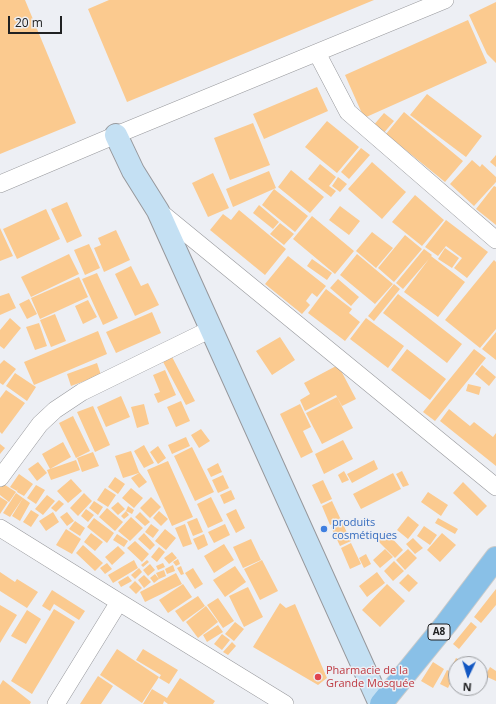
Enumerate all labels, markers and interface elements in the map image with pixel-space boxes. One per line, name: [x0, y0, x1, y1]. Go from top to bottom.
scale bar: [10, 8, 64, 34]
text: 20 m: [15, 14, 43, 31]
place label: produits cosmétiques: [332, 516, 397, 542]
marker: produits cosmétiques: [319, 524, 329, 534]
road number: A8: [428, 624, 450, 640]
north arrow: [448, 656, 488, 696]
place label: Pharmacie de la Grande Mosquée: [326, 664, 415, 690]
marker: Pharmacie de la Grande Mosquée: [313, 672, 323, 682]
text: N: [462, 680, 472, 695]

